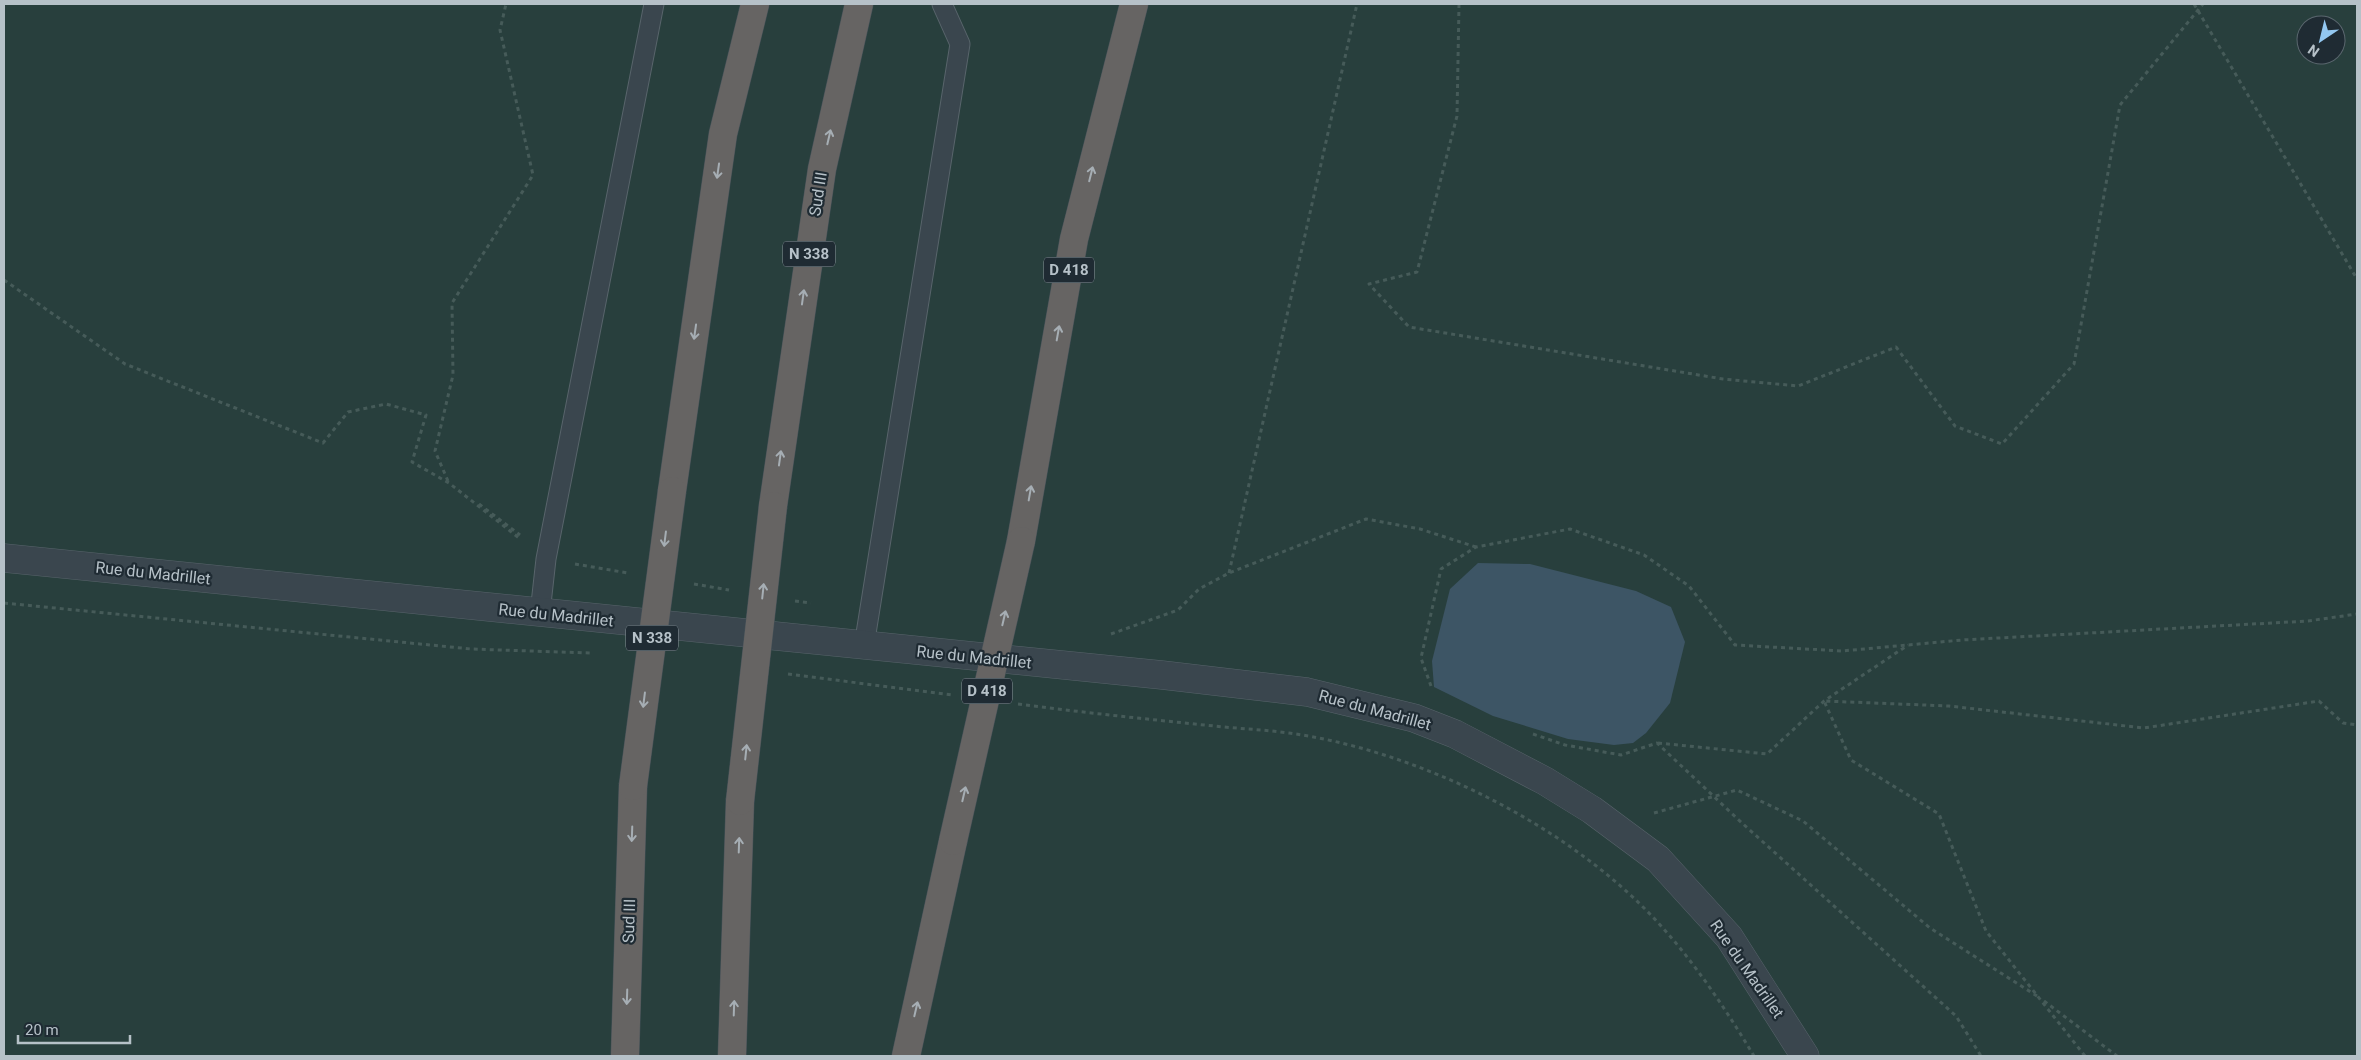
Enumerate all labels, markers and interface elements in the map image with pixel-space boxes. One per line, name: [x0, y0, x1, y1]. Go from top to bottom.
north arrow: [2296, 15, 2346, 65]
text: N: [2305, 41, 2322, 60]
one-way arrow: [825, 129, 834, 145]
one-way arrow: [713, 162, 723, 178]
one-way arrow: [1087, 166, 1096, 182]
street label: Sud III: [805, 171, 831, 217]
road number: N 338: [783, 242, 835, 266]
road number: D 418: [1044, 258, 1094, 282]
one-way arrow: [798, 289, 808, 305]
one-way arrow: [689, 323, 699, 339]
one-way arrow: [1053, 325, 1063, 341]
one-way arrow: [775, 450, 785, 466]
one-way arrow: [1025, 485, 1035, 501]
one-way arrow: [660, 531, 670, 547]
street label: Rue du Madrillet: [95, 558, 211, 588]
one-way arrow: [758, 583, 768, 599]
street label: Rue du Madrillet: [498, 600, 614, 630]
one-way arrow: [1000, 611, 1009, 627]
road number: N 338: [626, 626, 678, 650]
street label: Rue du Madrillet: [916, 642, 1032, 672]
road number: D 418: [962, 678, 1012, 704]
street label: Rue du Madrillet: [1317, 686, 1433, 734]
one-way arrow: [639, 692, 649, 708]
one-way arrow: [741, 745, 751, 761]
one-way arrow: [960, 786, 969, 802]
one-way arrow: [627, 826, 637, 842]
one-way arrow: [734, 837, 744, 854]
street label: Sud III: [619, 898, 639, 944]
street label: Rue du Madrillet: [1706, 916, 1788, 1022]
one-way arrow: [622, 988, 632, 1005]
one-way arrow: [729, 1000, 738, 1016]
one-way arrow: [912, 1001, 921, 1017]
scale bar: [18, 1012, 130, 1044]
text: 20 m: [25, 1021, 59, 1039]

